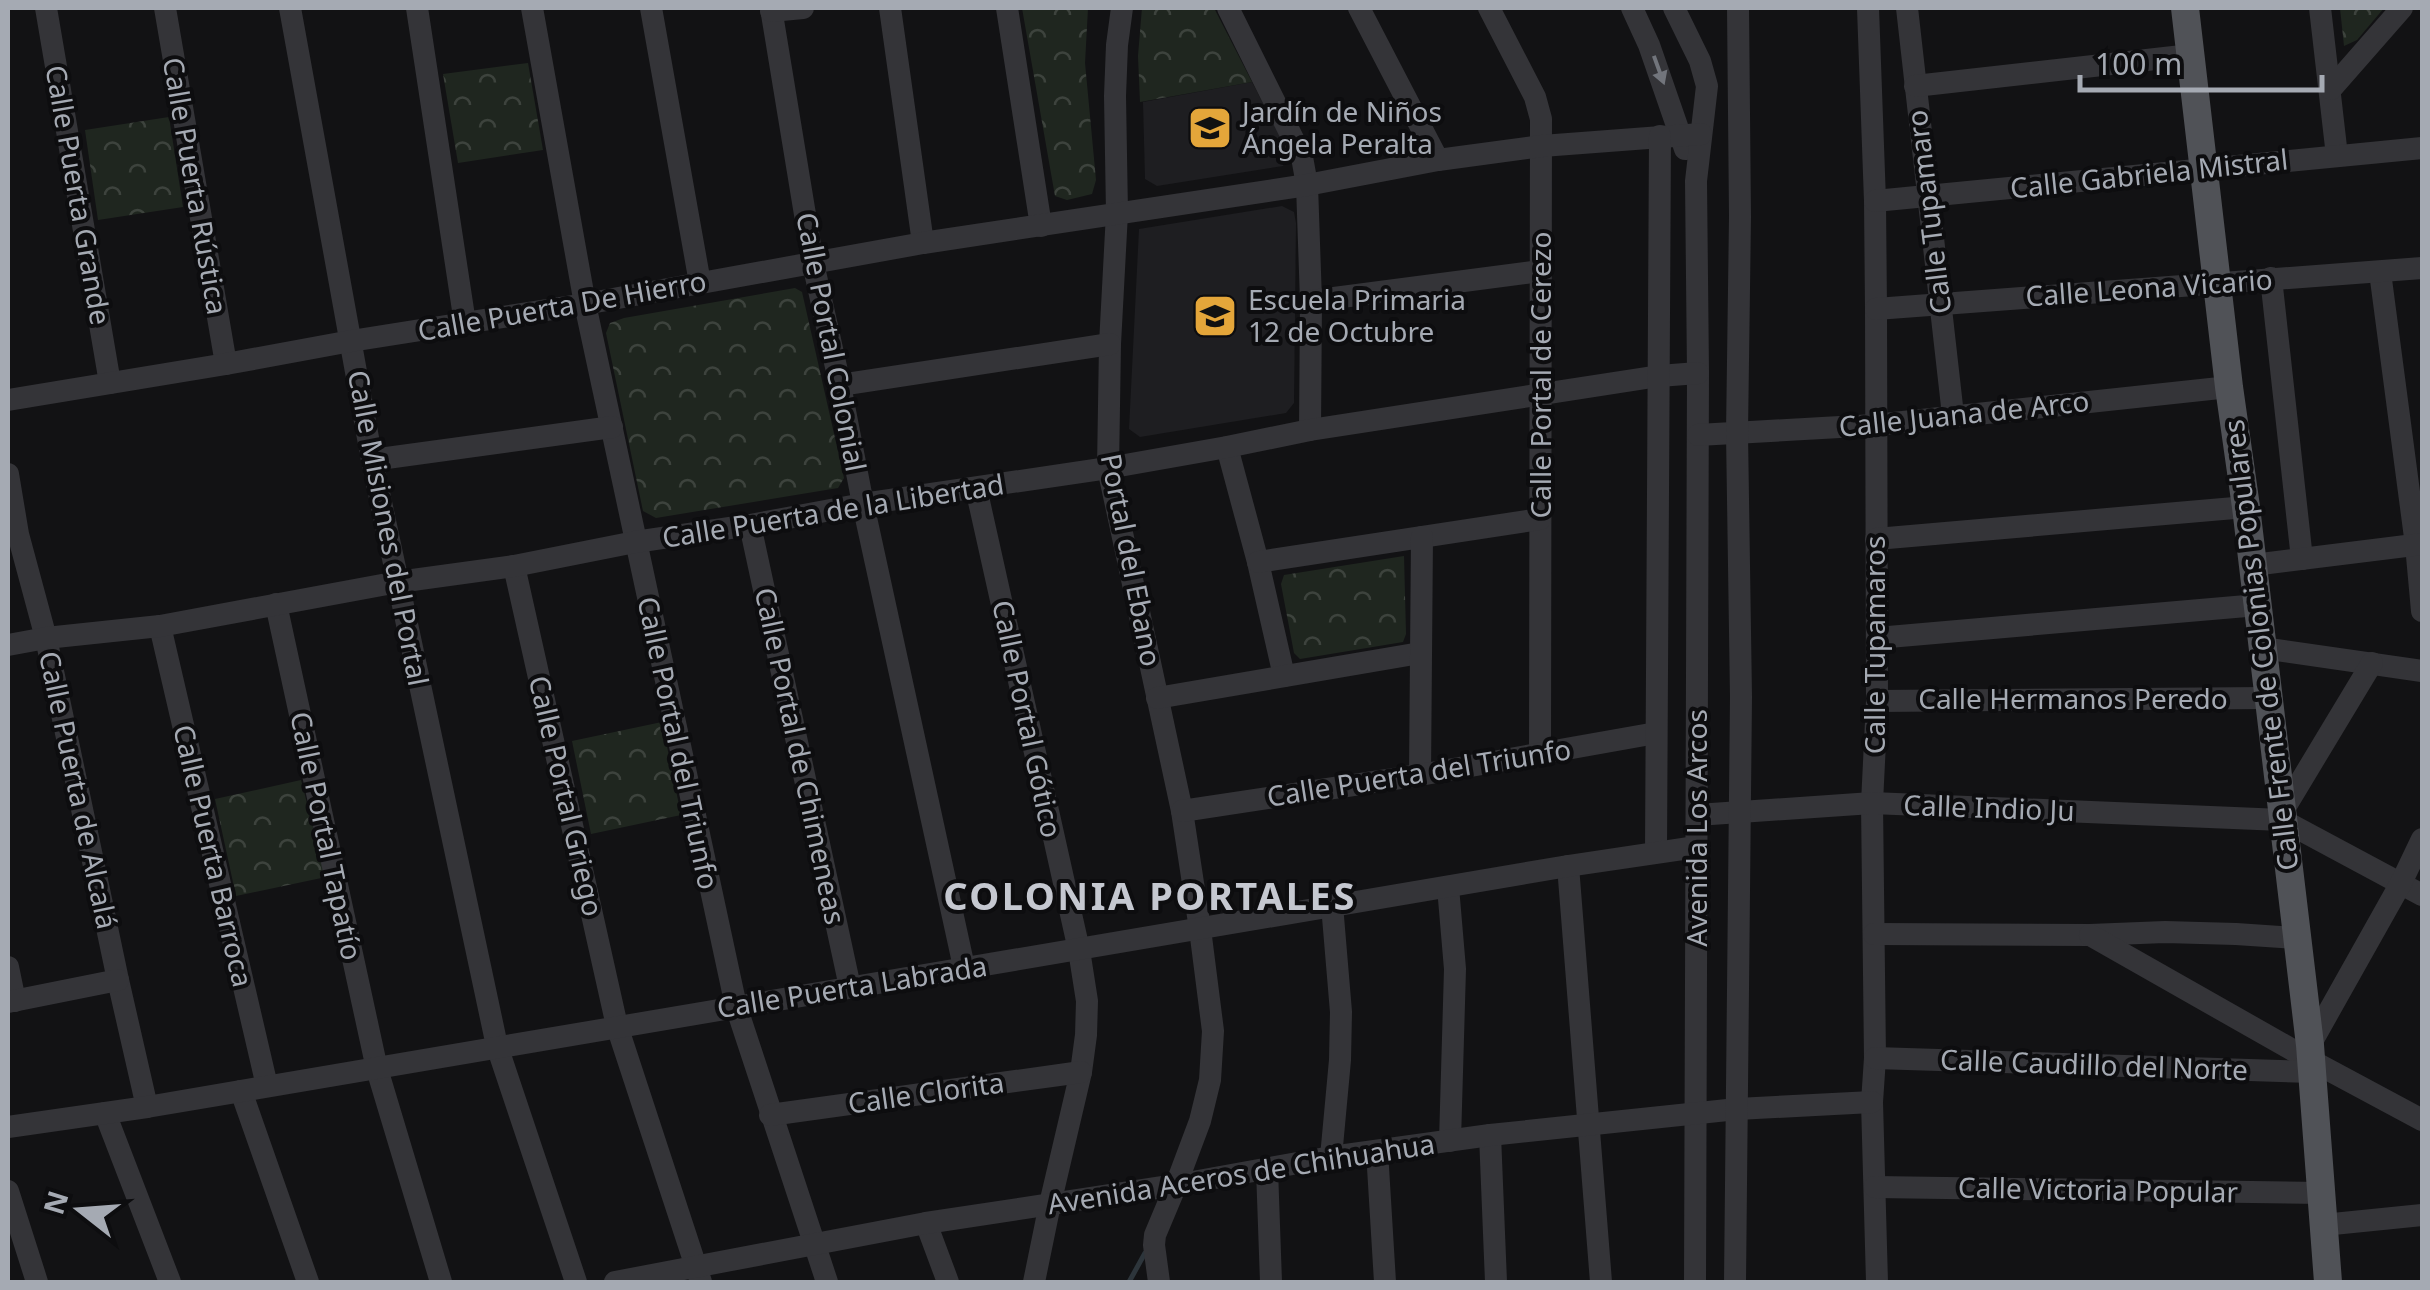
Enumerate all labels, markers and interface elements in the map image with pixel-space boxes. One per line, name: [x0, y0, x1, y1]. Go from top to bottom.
scale bar: [2080, 30, 2322, 92]
text: 100 m: [2095, 43, 2182, 84]
street label: Calle Puerta Rústica: [155, 54, 237, 317]
one-way arrow: [1652, 56, 1667, 86]
street label: Calle Puerta Grande: [37, 62, 121, 328]
place label: Jardín de Niños Ángela Peralta: [1239, 92, 1442, 162]
school or university icon: Jardín de Niños Ángela Peralta: [1187, 105, 1233, 151]
street label: Calle Tupamaro: [1897, 108, 1959, 316]
street label: Calle Gabriela Mistral: [2008, 140, 2290, 206]
street label: Calle Portal Colonial: [788, 209, 876, 474]
street label: Calle Portal de Cerezo: [1521, 231, 1559, 519]
street label: Calle Leona Vicario: [2024, 259, 2274, 315]
street label: Calle Puerta De Hierro: [415, 261, 709, 349]
place label: Escuela Primaria 12 de Octubre: [1248, 280, 1466, 350]
school or university icon: Escuela Primaria 12 de Octubre: [1192, 293, 1238, 339]
street label: Calle Misiones del Portal: [340, 367, 438, 689]
street label: Calle Juana de Arco: [1837, 381, 2091, 445]
street label: Calle Frente de Colonias Populares: [2213, 417, 2307, 873]
street label: Portal del Ebano: [1093, 450, 1171, 669]
street label: Calle Puerta de la Libertad: [659, 464, 1007, 556]
street label: Calle Tupamaros: [1855, 536, 1893, 754]
street label: Calle Portal de Chimeneas: [747, 584, 855, 928]
street label: Calle Portal del Triunfo: [629, 593, 729, 893]
street label: Calle Portal Gótico: [984, 597, 1072, 841]
street label: Calle Puerta de Alcalá: [31, 647, 127, 932]
street label: Calle Portal Griego: [521, 672, 613, 920]
street label: Calle Hermanos Peredo: [1918, 679, 2228, 717]
street label: Calle Portal Tapatío: [282, 708, 372, 963]
street label: Avenida Los Arcos: [1677, 709, 1715, 947]
street label: Calle Puerta Barroca: [165, 721, 263, 991]
street label: Calle Puerta del Triunfo: [1264, 729, 1574, 815]
street label: Calle Indio Ju: [1903, 785, 2075, 829]
district label: COLONIA PORTALES: [943, 869, 1357, 921]
street label: Calle Puerta Labrada: [714, 946, 990, 1026]
street label: Calle Caudillo del Norte: [1939, 1040, 2249, 1088]
street label: Calle Clorita: [845, 1062, 1006, 1122]
street label: Avenida Aceros de Chihuahua: [1045, 1124, 1437, 1222]
north arrow: [30, 1160, 130, 1260]
street label: Calle Victoria Popular: [1958, 1168, 2239, 1210]
text: N: [34, 1186, 77, 1219]

